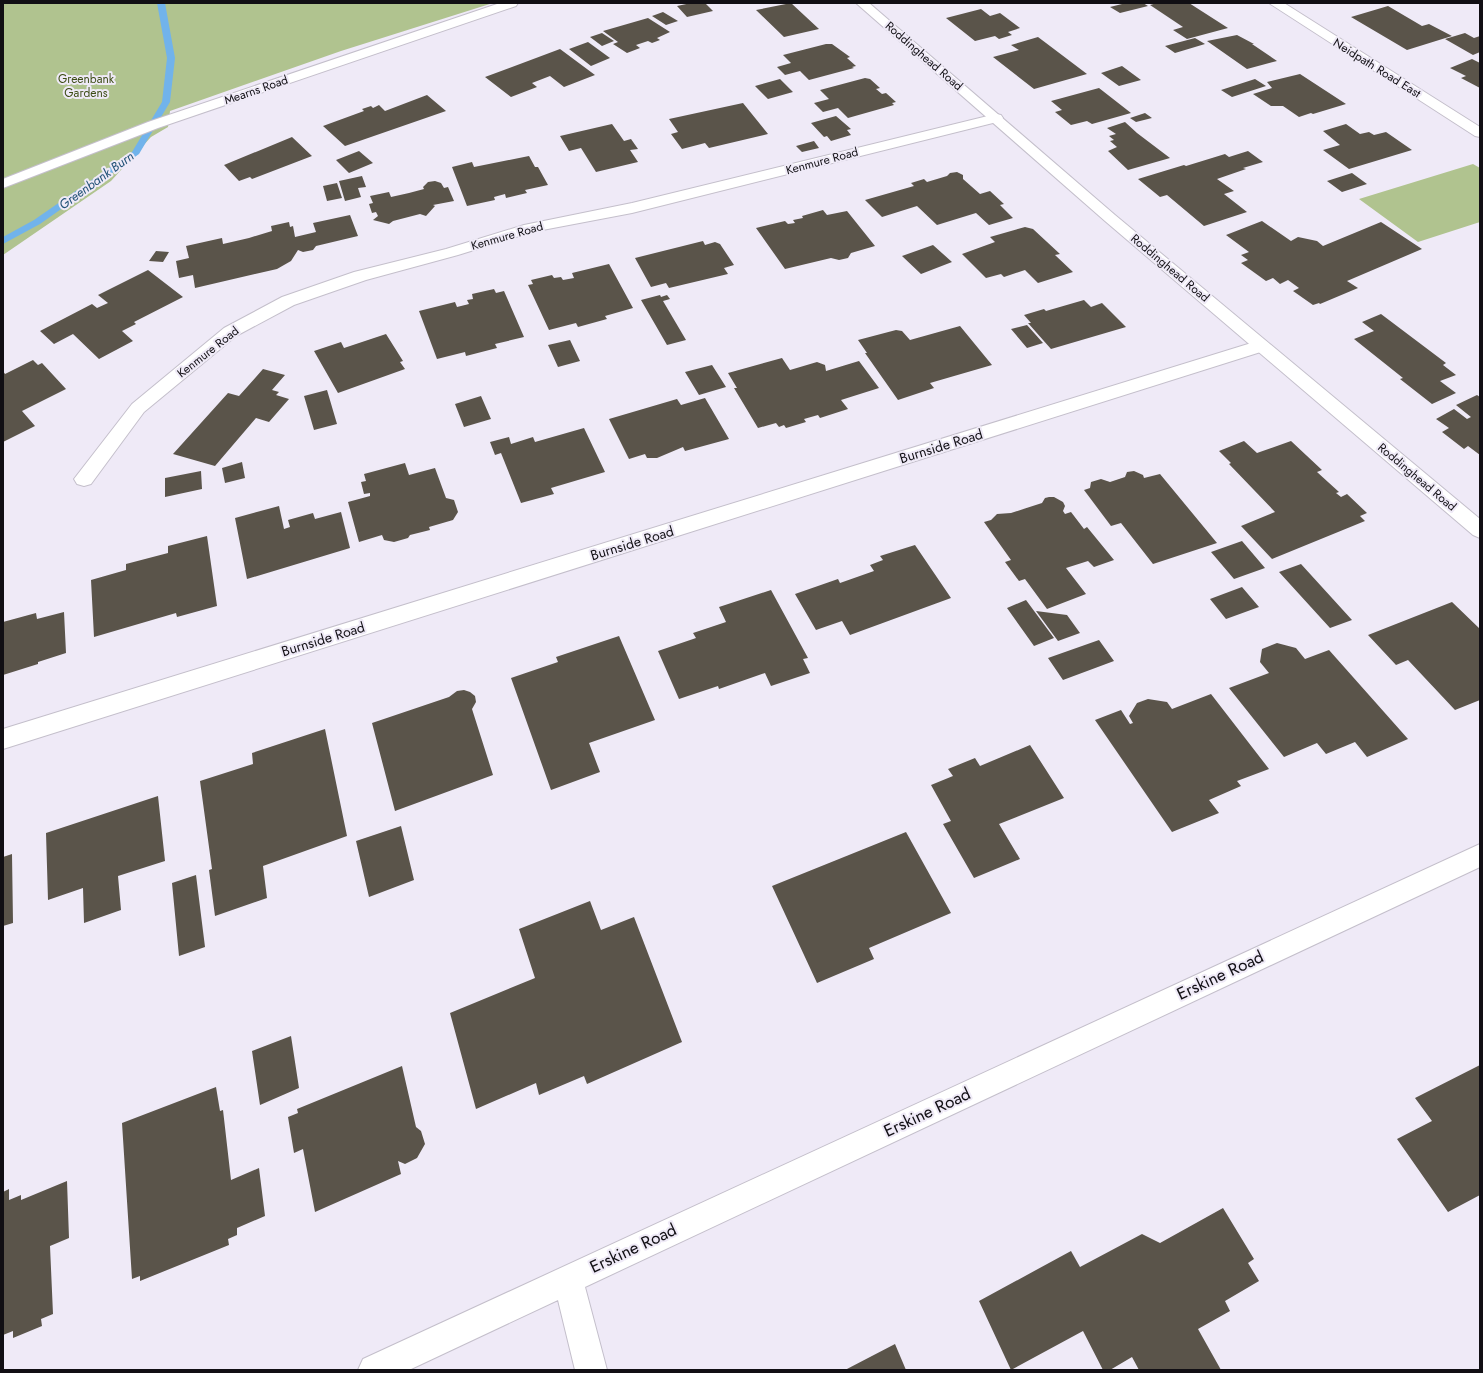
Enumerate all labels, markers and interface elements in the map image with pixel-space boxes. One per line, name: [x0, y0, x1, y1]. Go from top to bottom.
street label: Roddinghead Road: [881, 17, 967, 95]
street label: Neidpath Road East: [1330, 34, 1424, 102]
park label: Greenbank Gardens: [58, 70, 115, 102]
street label: Mearns Road: [222, 71, 290, 109]
street label: Kenmure Road: [784, 143, 860, 179]
water label: Greenbank Burn: [55, 146, 138, 214]
street label: Kenmure Road: [469, 217, 545, 255]
street label: Roddinghead Road: [1127, 230, 1213, 306]
street label: Kenmure Road: [173, 322, 243, 382]
street label: Burnside Road: [897, 424, 985, 468]
street label: Roddinghead Road: [1374, 439, 1460, 515]
street label: Burnside Road: [588, 521, 676, 565]
street label: Burnside Road: [279, 617, 367, 661]
street label: Erskine Road: [1173, 944, 1267, 1006]
street label: Erskine Road: [880, 1081, 974, 1143]
street label: Erskine Road: [586, 1217, 680, 1279]

